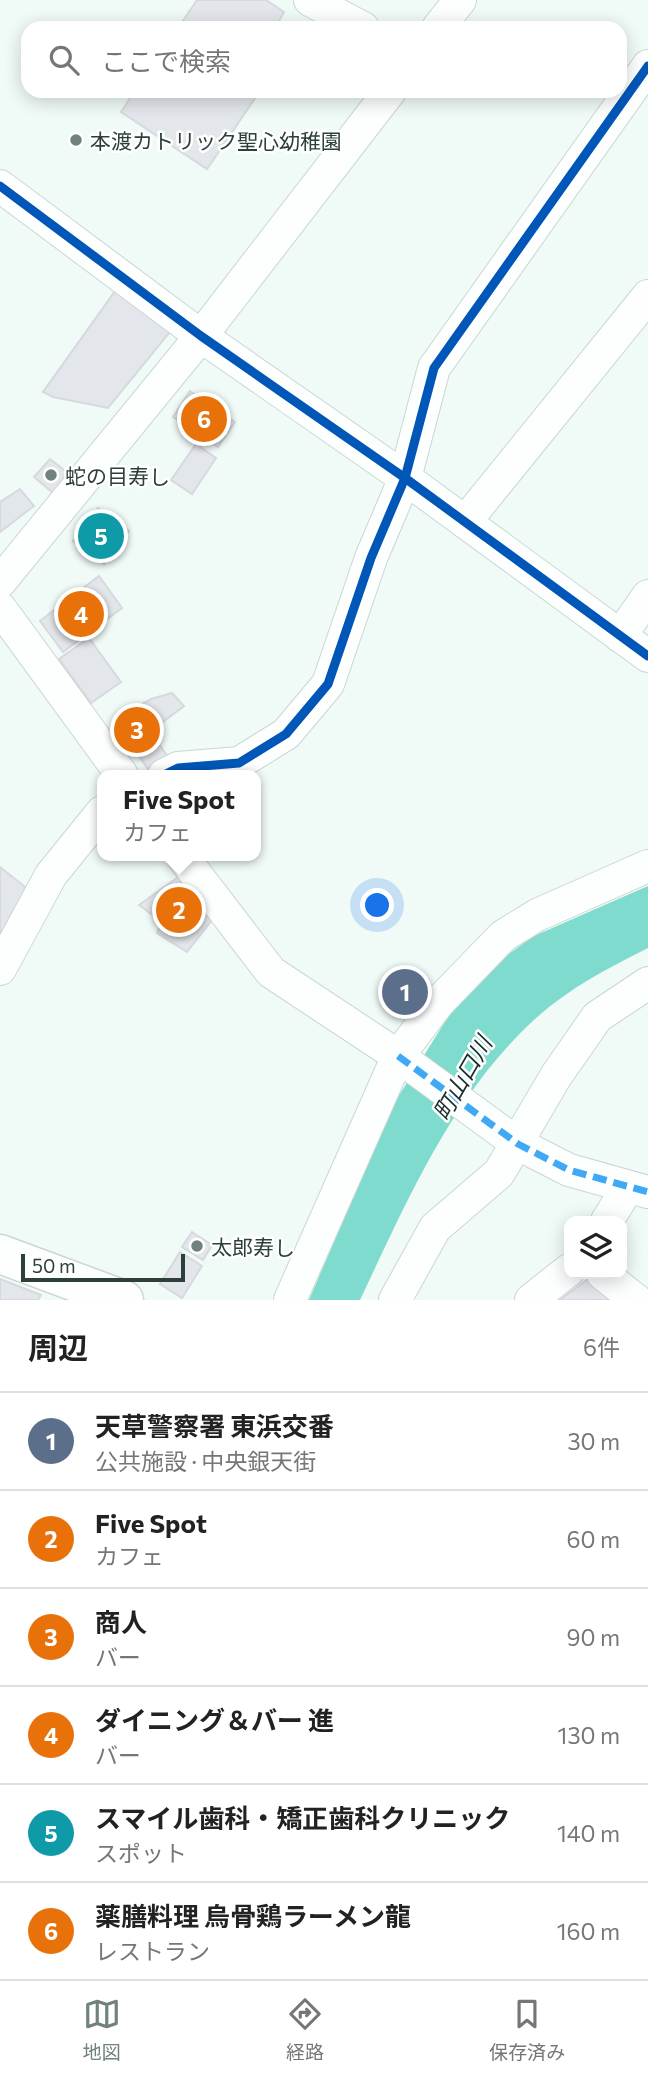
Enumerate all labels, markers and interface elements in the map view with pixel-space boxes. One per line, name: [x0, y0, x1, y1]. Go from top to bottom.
search box: [21, 21, 627, 98]
icon: search: [45, 41, 83, 79]
text: ここで検索: [101, 45, 231, 76]
place label: 本渡カトリック聖心幼稚園: [90, 128, 342, 153]
marker: 本渡カトリック聖心幼稚園: [68, 132, 84, 148]
pin: 6: [181, 393, 227, 445]
place label: 蛇の目寿し: [65, 463, 170, 488]
marker: 蛇の目寿し: [43, 467, 59, 483]
pin: 5: [78, 510, 124, 562]
pin: 4: [58, 588, 104, 640]
pin: 3: [114, 704, 160, 756]
popup: [97, 770, 261, 861]
text: Five Spot: [123, 783, 235, 814]
text: カフェ: [123, 818, 192, 846]
pin: 2: [156, 884, 202, 936]
your location: [360, 888, 394, 922]
pin: 1: [382, 966, 428, 1018]
water label: 町山口川: [427, 1029, 499, 1125]
map controls: [564, 1216, 627, 1279]
button: layers: [564, 1216, 627, 1279]
place label: 太郎寿し: [211, 1234, 295, 1259]
marker: 太郎寿し: [189, 1238, 205, 1254]
scale bar: [21, 1251, 186, 1283]
text: 50 m: [32, 1254, 76, 1277]
text: 周辺: [28, 1328, 88, 1365]
text: 6件: [583, 1333, 620, 1361]
text: 天草警察署 東浜交番: [95, 1410, 334, 1441]
text: 1: [46, 1427, 56, 1455]
text: 30 m: [567, 1427, 620, 1455]
text: 公共施設 · 中央銀天街: [95, 1447, 316, 1475]
text: Five Spot: [95, 1507, 207, 1538]
text: 2: [44, 1525, 58, 1553]
text: 60 m: [567, 1525, 620, 1553]
text: カフェ: [95, 1542, 164, 1570]
text: 商人: [95, 1606, 147, 1637]
text: 3: [44, 1623, 58, 1651]
text: 90 m: [567, 1623, 620, 1651]
text: バー: [95, 1643, 141, 1671]
text: ダイニング＆バー 進: [95, 1704, 334, 1735]
text: 4: [44, 1721, 58, 1749]
text: 130 m: [558, 1721, 620, 1749]
text: バー: [95, 1741, 141, 1769]
text: スマイル歯科・矯正歯科クリニック: [95, 1802, 510, 1833]
text: 5: [44, 1819, 58, 1847]
text: 140 m: [557, 1819, 620, 1847]
text: スポット: [95, 1839, 187, 1867]
text: 薬膳料理 烏骨鶏ラーメン龍: [95, 1900, 411, 1931]
text: 6: [44, 1917, 58, 1945]
text: 160 m: [557, 1917, 620, 1945]
text: レストラン: [95, 1937, 210, 1965]
tab: 地図: [83, 1995, 121, 2064]
tab: 経路: [286, 1995, 324, 2064]
tab: 保存済み: [489, 1995, 565, 2064]

